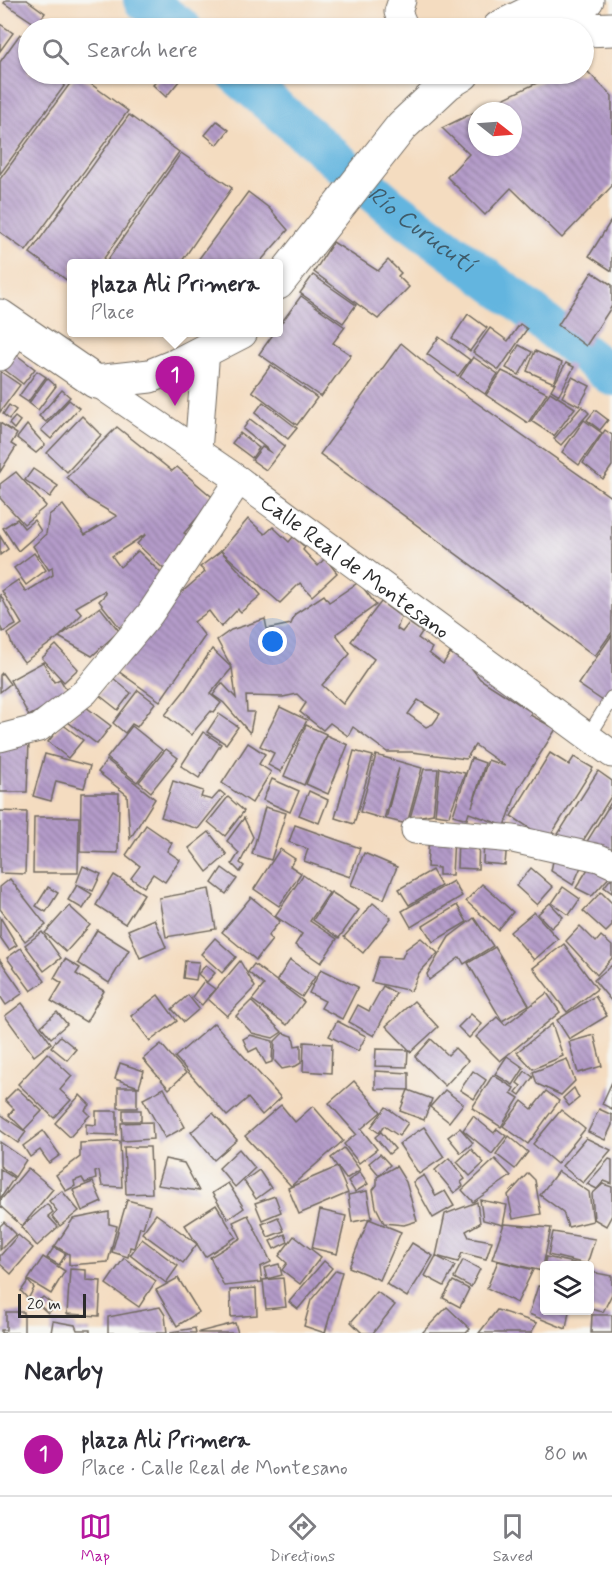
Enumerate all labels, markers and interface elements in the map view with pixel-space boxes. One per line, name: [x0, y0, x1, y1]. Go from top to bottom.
search box: [18, 18, 594, 84]
icon: search: [39, 35, 72, 68]
text: Search here: [87, 37, 198, 65]
north arrow: [468, 102, 522, 156]
water label: Río Curucutí: [360, 179, 483, 282]
popup: [67, 259, 283, 337]
text: plaza Ali Primera: [90, 271, 260, 299]
text: Place: [90, 299, 135, 326]
pin: 1: [156, 356, 195, 406]
street label: Calle Real de Montesano: [254, 488, 455, 646]
your location: [258, 627, 287, 656]
map controls: [540, 1261, 594, 1315]
button: layers: [540, 1261, 594, 1315]
scale bar: [18, 1291, 86, 1318]
text: 20 m: [27, 1294, 61, 1315]
text: Nearby: [24, 1355, 103, 1389]
text: plaza Ali Primera: [81, 1427, 250, 1455]
text: 1: [39, 1441, 48, 1468]
text: 80 m: [544, 1441, 588, 1468]
text: Place · Calle Real de Montesano: [81, 1455, 348, 1482]
tab: Map: [79, 1510, 112, 1567]
tab: Directions: [269, 1510, 335, 1567]
tab: Saved: [493, 1510, 533, 1567]

